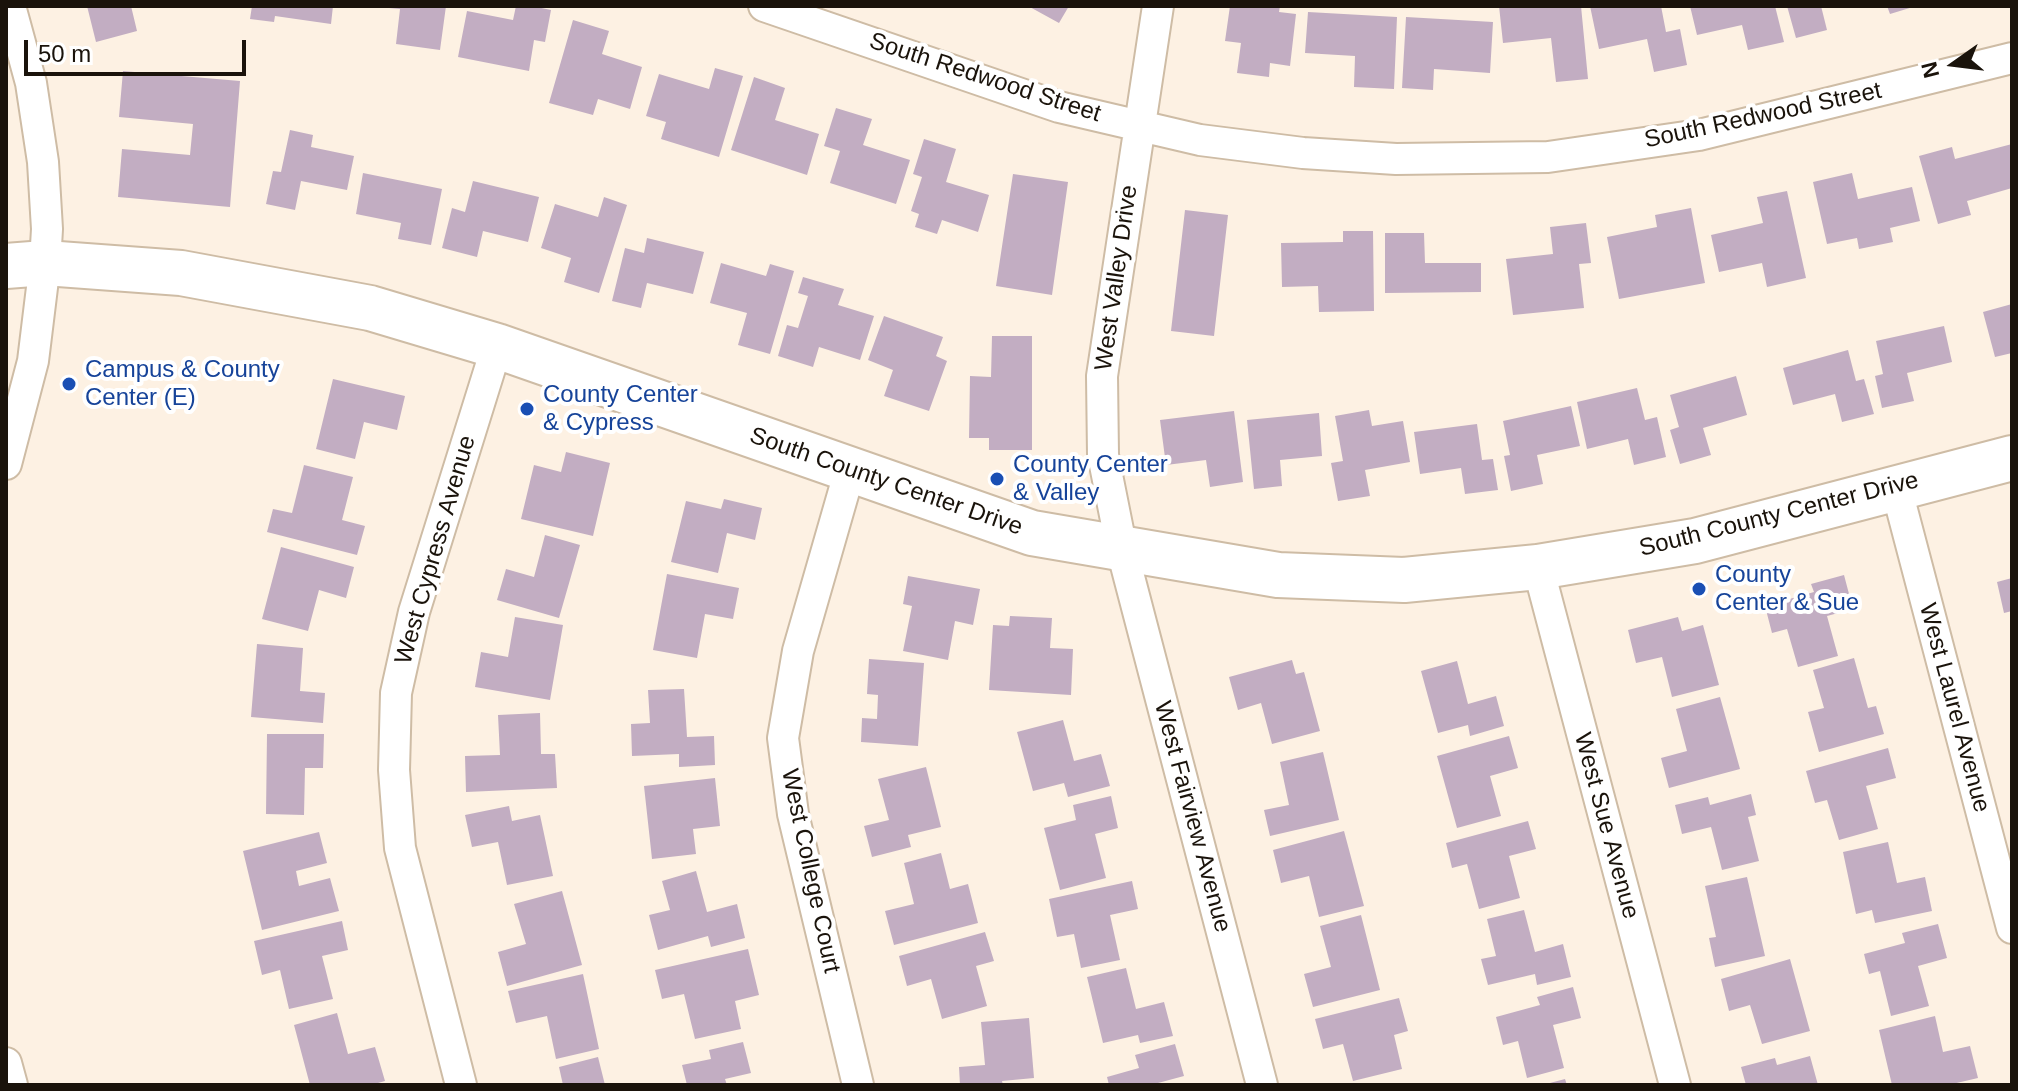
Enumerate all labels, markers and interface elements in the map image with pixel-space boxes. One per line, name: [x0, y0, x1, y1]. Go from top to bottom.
scale bar: [28, 24, 250, 74]
north arrow: [1914, 24, 1994, 104]
street label: South Redwood Street: [866, 27, 1104, 129]
text: 50 m: [38, 40, 91, 67]
text: N: [1916, 59, 1944, 81]
street label: South Redwood Street: [1642, 77, 1884, 155]
street label: West Valley Drive: [1090, 183, 1144, 373]
place label: Campus & County Center (E): [85, 356, 280, 412]
marker: Campus & County Center (E): [60, 375, 78, 393]
place label: County Center & Cypress: [543, 381, 698, 437]
marker: County Center & Cypress: [518, 400, 536, 418]
street label: South County Center Drive: [746, 422, 1026, 542]
street label: West Cypress Avenue: [390, 432, 482, 668]
place label: County Center & Valley: [1013, 451, 1168, 507]
street label: South County Center Drive: [1636, 466, 1922, 564]
marker: County Center & Valley: [988, 470, 1006, 488]
place label: County Center & Sue: [1715, 561, 1859, 617]
marker: County Center & Sue: [1690, 580, 1708, 598]
street label: West Laurel Avenue: [1912, 600, 1996, 816]
street label: West Fairview Avenue: [1147, 698, 1237, 936]
street label: West Sue Avenue: [1567, 730, 1645, 922]
street label: West College Court: [774, 766, 846, 976]

